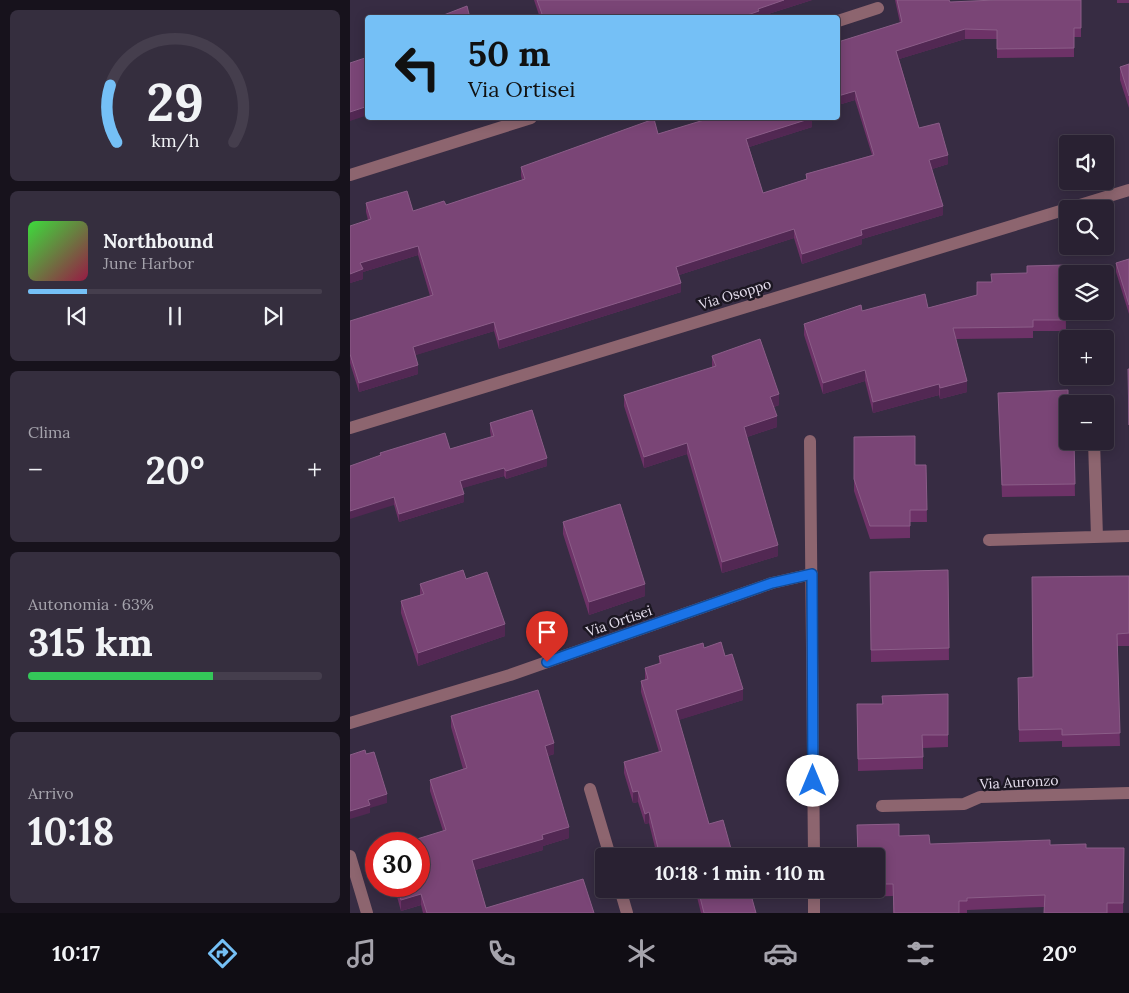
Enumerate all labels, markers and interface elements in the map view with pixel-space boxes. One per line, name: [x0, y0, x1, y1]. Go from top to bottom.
text: 50 m: [468, 31, 551, 76]
icon: left: [385, 35, 450, 100]
text: 29: [146, 69, 204, 135]
text: Via Ortisei: [468, 75, 576, 103]
text: km/h: [151, 129, 199, 152]
map controls: [1059, 135, 1114, 450]
button: sound: [1059, 135, 1114, 190]
button: search: [1059, 200, 1114, 255]
text: Northbound: [103, 229, 214, 253]
text: June Harbor: [103, 253, 194, 273]
button: layers: [1059, 265, 1114, 320]
street label: Via Osoppo: [696, 275, 773, 314]
icon: previous: [63, 302, 91, 330]
icon: pause: [161, 302, 189, 330]
icon: next: [259, 302, 287, 330]
button: +: [1059, 330, 1114, 385]
button: −: [1059, 395, 1114, 450]
text: Clima: [28, 422, 71, 442]
text: 20°: [146, 446, 204, 494]
text: −: [28, 452, 43, 488]
text: +: [307, 452, 322, 488]
text: Autonomia · 63%: [28, 594, 154, 614]
street label: Via Ortisei: [583, 601, 654, 641]
pin: [526, 611, 568, 662]
text: 315 km: [28, 618, 153, 666]
icon: arrive: [533, 618, 561, 646]
position arrow: [786, 754, 838, 806]
street label: Via Auronzo: [978, 771, 1059, 793]
text: Arrivo: [28, 783, 74, 803]
text: 10:18: [28, 807, 114, 855]
speed limit sign: 30: [365, 832, 430, 897]
text: 10:18 · 1 min · 110 m: [655, 861, 825, 885]
icon: directions: [205, 936, 240, 971]
icon: music: [344, 936, 379, 971]
icon: phone: [484, 936, 519, 971]
icon: climate: [624, 936, 659, 971]
icon: car: [763, 936, 798, 971]
icon: filters: [903, 936, 938, 971]
text: 10:17: [52, 939, 100, 967]
text: 20°: [1042, 939, 1077, 967]

